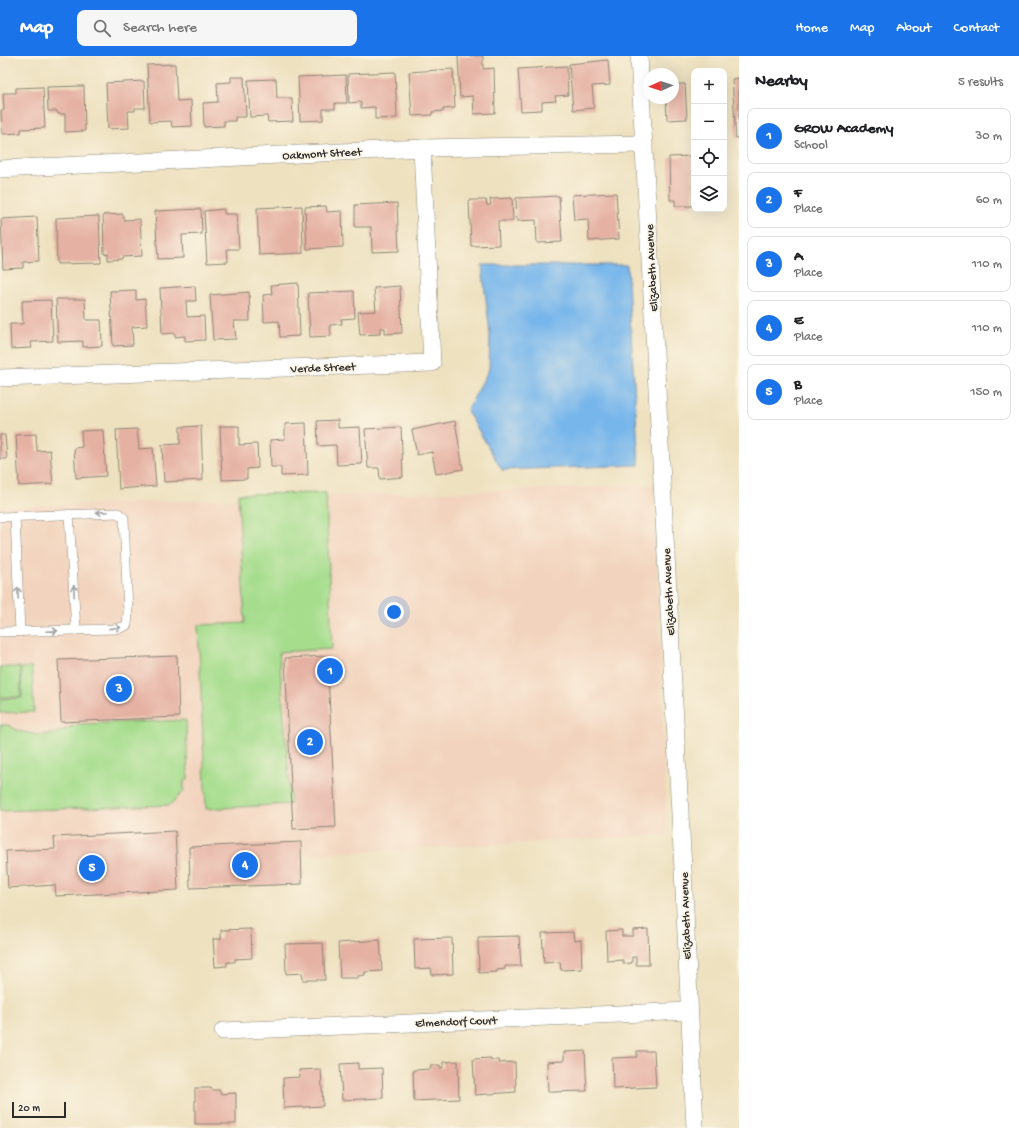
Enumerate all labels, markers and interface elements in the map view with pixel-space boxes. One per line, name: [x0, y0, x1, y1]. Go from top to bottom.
search box: [77, 10, 357, 46]
text: Map: [20, 17, 53, 40]
icon: search: [91, 17, 113, 39]
text: Search here: [123, 19, 197, 37]
text: Home: [796, 20, 828, 37]
text: Map: [850, 20, 874, 37]
text: About: [896, 20, 932, 37]
text: Contact: [954, 20, 999, 37]
north arrow: [643, 68, 679, 104]
map controls: [691, 68, 727, 212]
button: +: [691, 68, 727, 104]
text: Nearby: [755, 72, 808, 92]
text: 5 results: [958, 75, 1003, 90]
button: −: [691, 104, 727, 140]
text: GROW Academy: [794, 120, 894, 138]
text: 1: [766, 129, 772, 144]
text: 30 m: [976, 129, 1002, 144]
text: School: [794, 138, 828, 153]
button: locate: [691, 140, 727, 176]
street label: Oakmont Street: [282, 146, 363, 164]
button: layers: [691, 176, 727, 212]
text: F: [794, 184, 802, 202]
text: 2: [766, 193, 772, 208]
text: 60 m: [976, 193, 1002, 208]
text: Place: [794, 202, 822, 217]
street label: Elizabeth Avenue: [644, 223, 662, 312]
text: A: [794, 248, 803, 266]
text: 3: [766, 257, 772, 272]
text: 110 m: [972, 257, 1002, 272]
text: Place: [794, 266, 822, 281]
text: E: [794, 312, 803, 330]
text: 4: [766, 321, 772, 336]
text: 110 m: [972, 321, 1002, 336]
text: Place: [794, 330, 822, 345]
street label: Verde Street: [289, 361, 357, 377]
text: B: [794, 376, 802, 394]
text: 5: [766, 385, 772, 400]
text: 150 m: [970, 385, 1002, 400]
text: Place: [794, 394, 822, 409]
one-way arrow: [96, 509, 109, 516]
street label: Elizabeth Avenue: [661, 547, 679, 636]
one-way arrow: [70, 585, 77, 598]
one-way arrow: [15, 587, 22, 600]
your location: [384, 602, 404, 622]
one-way arrow: [108, 624, 121, 632]
one-way arrow: [45, 627, 58, 634]
pin: 1: [317, 656, 343, 686]
pin: 3: [106, 674, 132, 704]
pin: 2: [297, 727, 323, 757]
pin: 4: [232, 850, 258, 880]
pin: 5: [79, 853, 105, 883]
street label: Elizabeth Avenue: [678, 871, 696, 960]
street label: Elmendorf Court: [415, 1015, 498, 1031]
scale bar: [12, 1100, 66, 1119]
text: 20 m: [18, 1103, 40, 1115]

